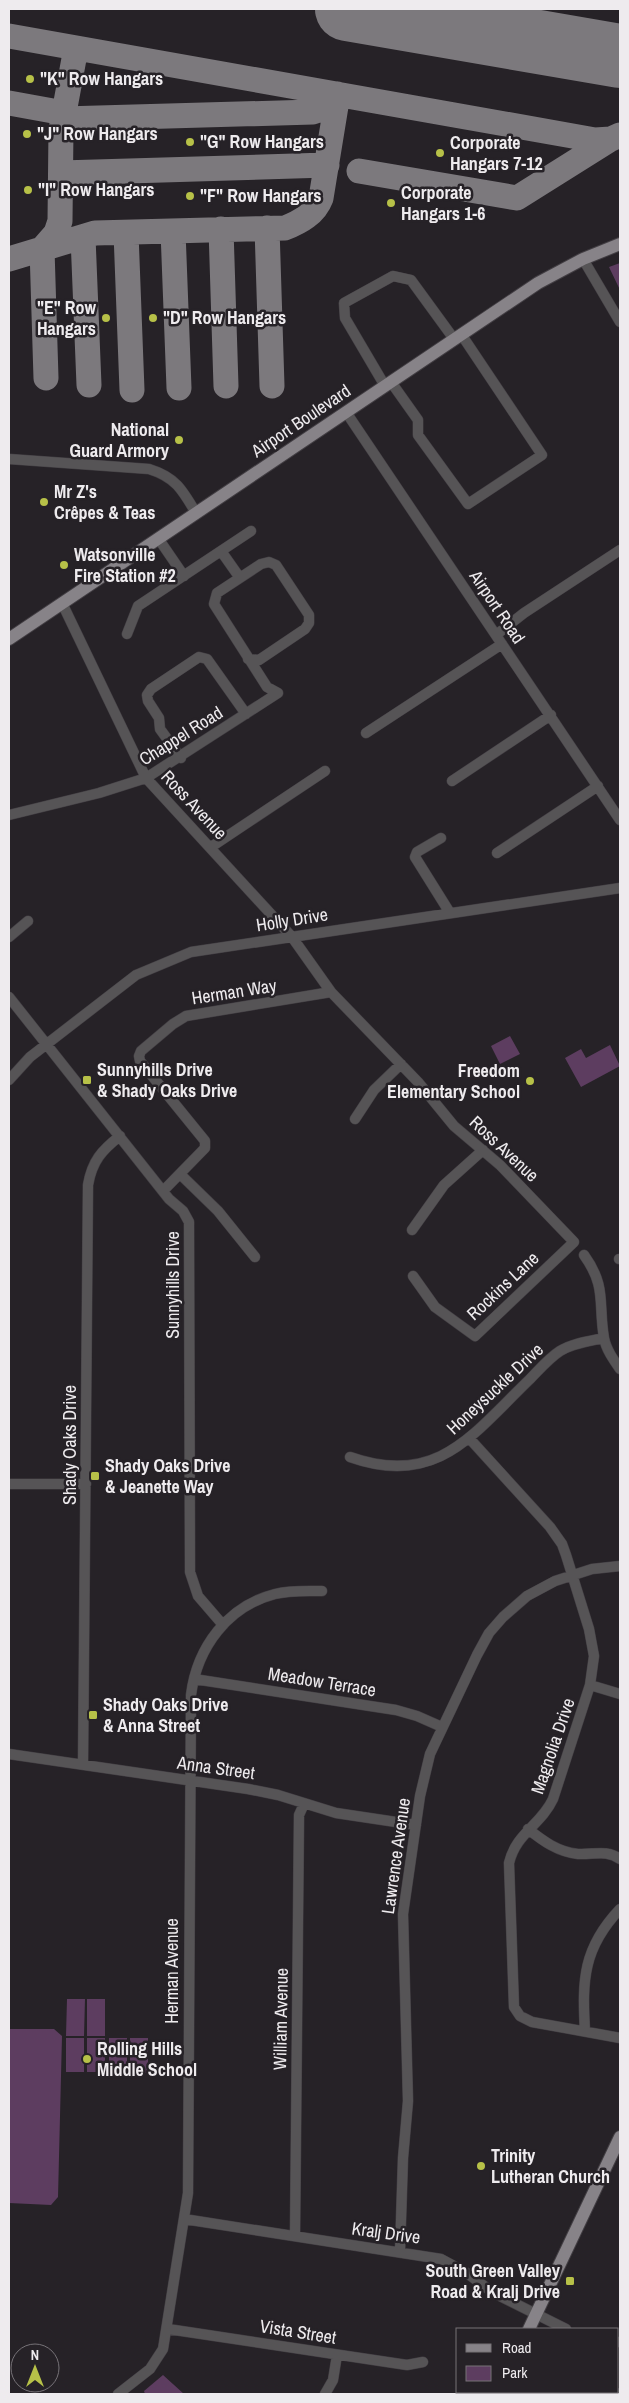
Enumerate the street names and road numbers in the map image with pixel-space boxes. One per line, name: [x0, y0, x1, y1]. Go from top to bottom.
street label: Airport Boulevard: [245, 378, 355, 464]
street label: Airport Road: [463, 564, 531, 648]
street label: Chappel Road: [134, 700, 227, 771]
street label: Ross Avenue: [156, 764, 233, 845]
street label: Holly Drive: [254, 902, 330, 937]
street label: Herman Way: [190, 972, 279, 1011]
street label: Ross Avenue: [464, 1110, 545, 1187]
street label: Sunnyhills Drive: [160, 1231, 185, 1339]
street label: Rockins Lane: [461, 1246, 544, 1326]
street label: Honeysuckle Drive: [441, 1337, 548, 1440]
street label: Shady Oaks Drive: [57, 1385, 82, 1505]
street label: Meadow Terrace: [266, 1661, 378, 1702]
street label: Magnolia Drive: [524, 1694, 581, 1797]
street label: Anna Street: [175, 1750, 256, 1785]
street label: Lawrence Avenue: [375, 1796, 416, 1916]
street label: Herman Avenue: [159, 1918, 184, 2024]
street label: William Avenue: [267, 1968, 294, 2070]
street label: Kralj Drive: [350, 2215, 422, 2250]
street label: Vista Street: [258, 2313, 338, 2350]

